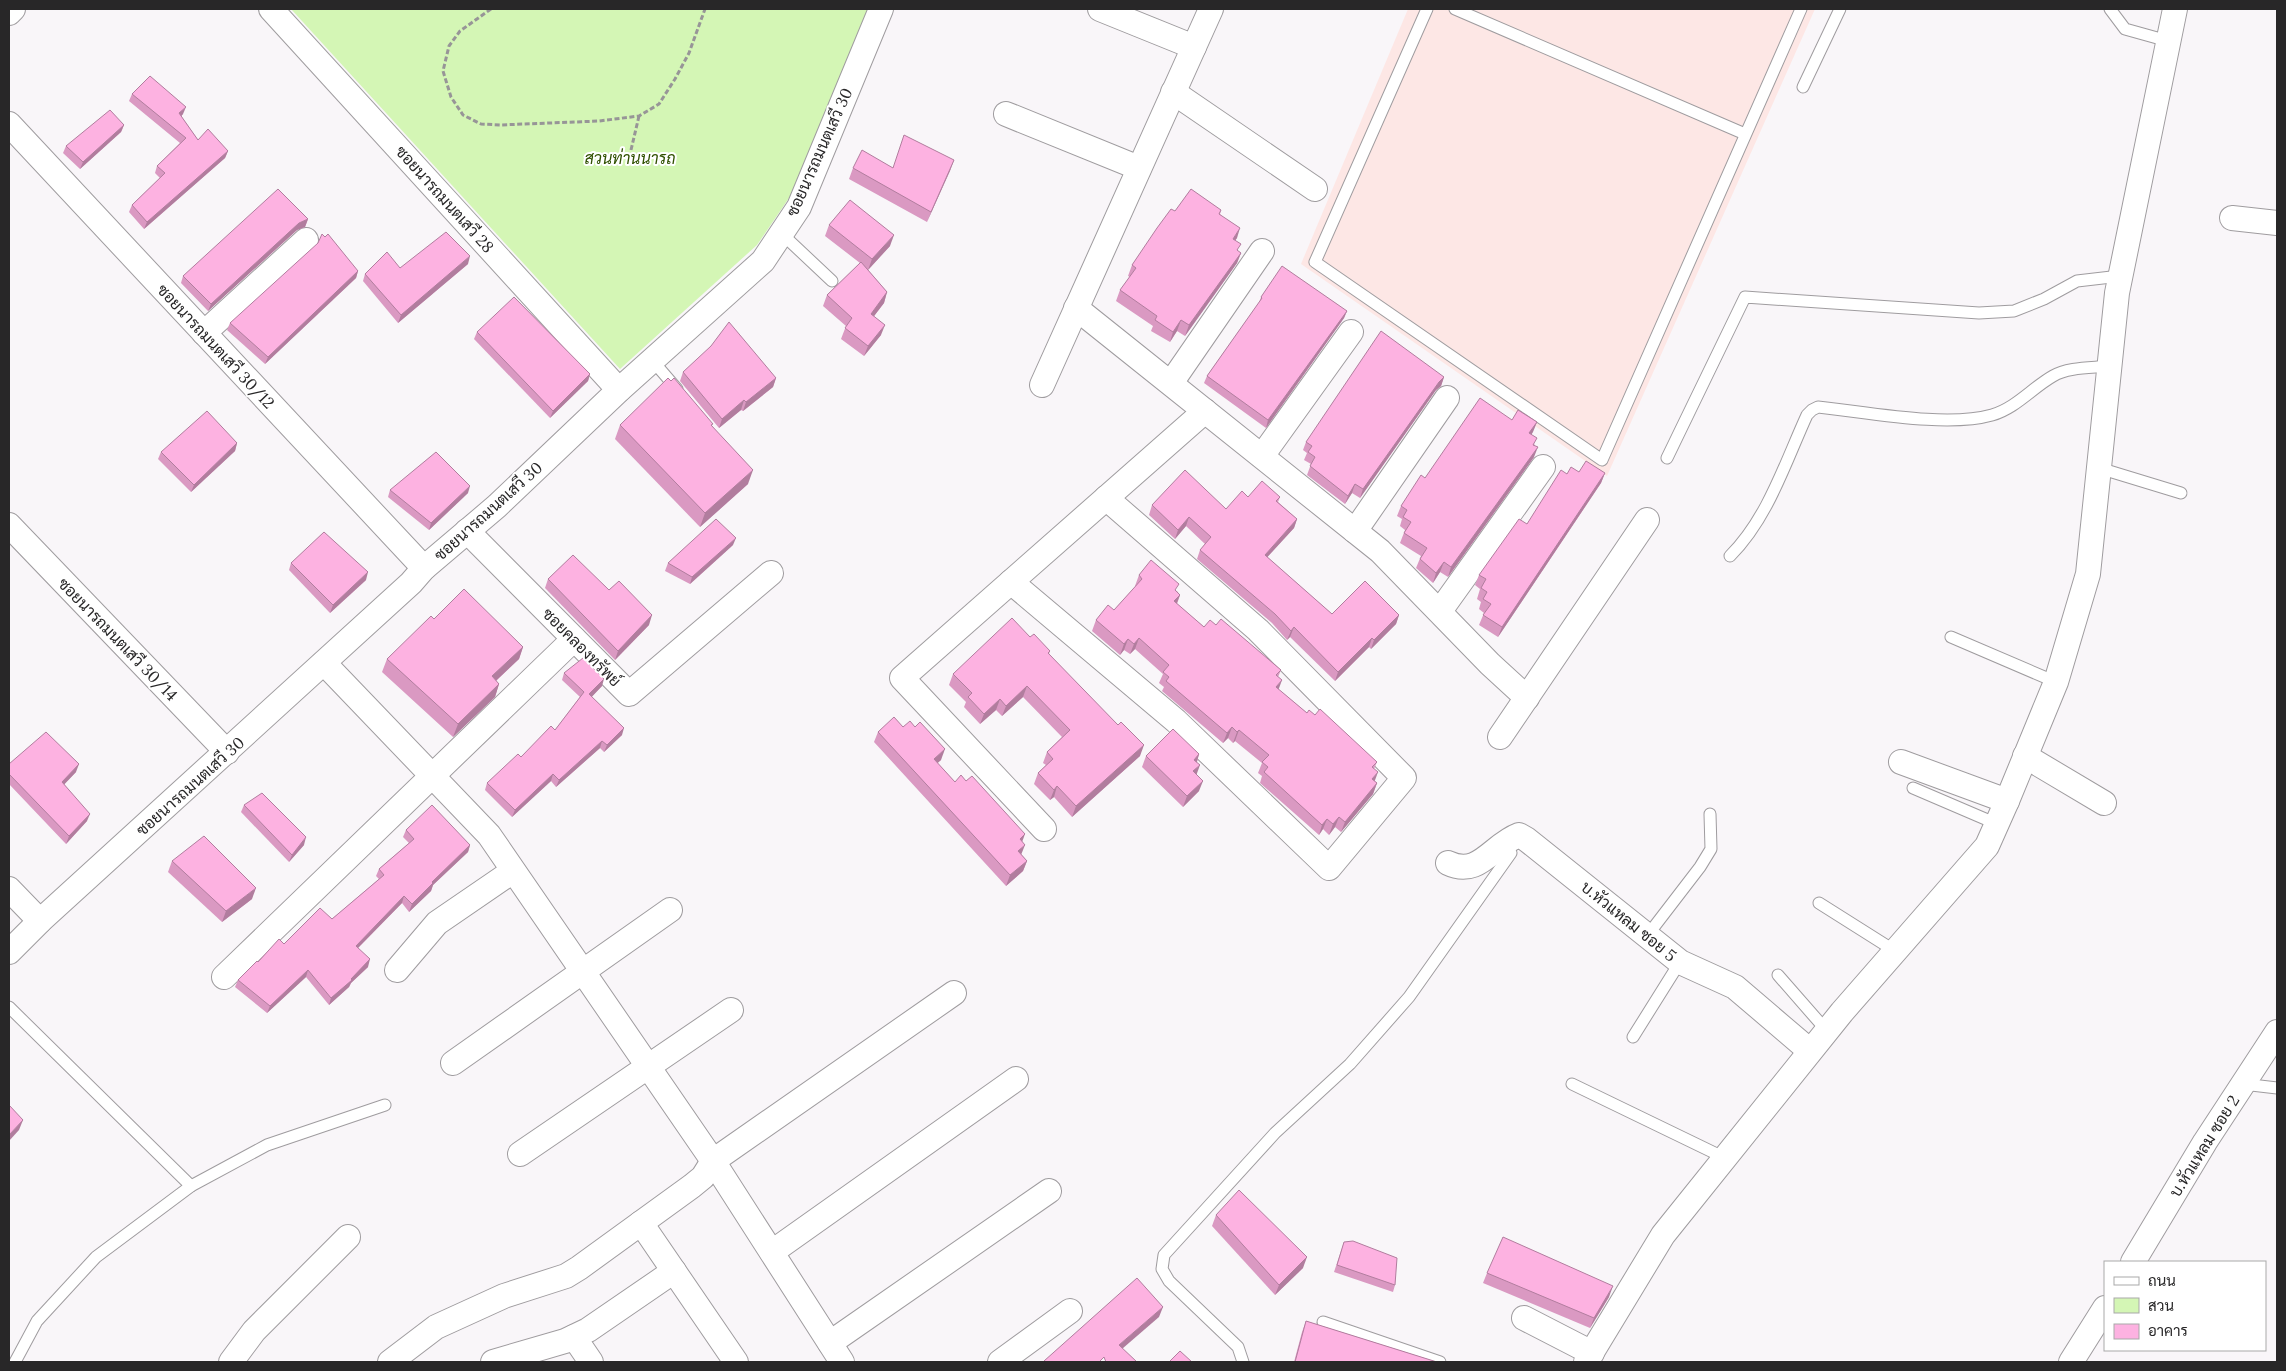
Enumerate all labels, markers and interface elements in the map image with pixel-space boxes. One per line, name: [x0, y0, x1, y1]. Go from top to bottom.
street label: ซอยนารถมนตเสวี 30: [781, 84, 856, 219]
street label: ซอยนารถมนตเสวี 28: [392, 141, 499, 257]
park label: สวนท่านนารถ: [584, 148, 676, 168]
street label: ซอยนารถมนตเสวี 30/12: [152, 279, 280, 413]
street label: ซอยนารถมนตเสวี 30: [429, 456, 546, 565]
street label: ซอยนารถมนตเสวี 30/14: [53, 573, 183, 706]
street label: ซอยคลองทรัพย์: [539, 602, 627, 690]
street label: ซอยนารถมนตเสวี 30: [131, 731, 248, 840]
street label: บ.หัวแหลม ซอย 5: [1577, 877, 1681, 965]
street label: บ.หัวแหลม ซอย 2: [2165, 1091, 2243, 1201]
legend: [2104, 1261, 2266, 1351]
text: ถนน: [2148, 1271, 2176, 1290]
text: สวน: [2148, 1296, 2174, 1315]
text: อาคาร: [2148, 1321, 2188, 1340]

